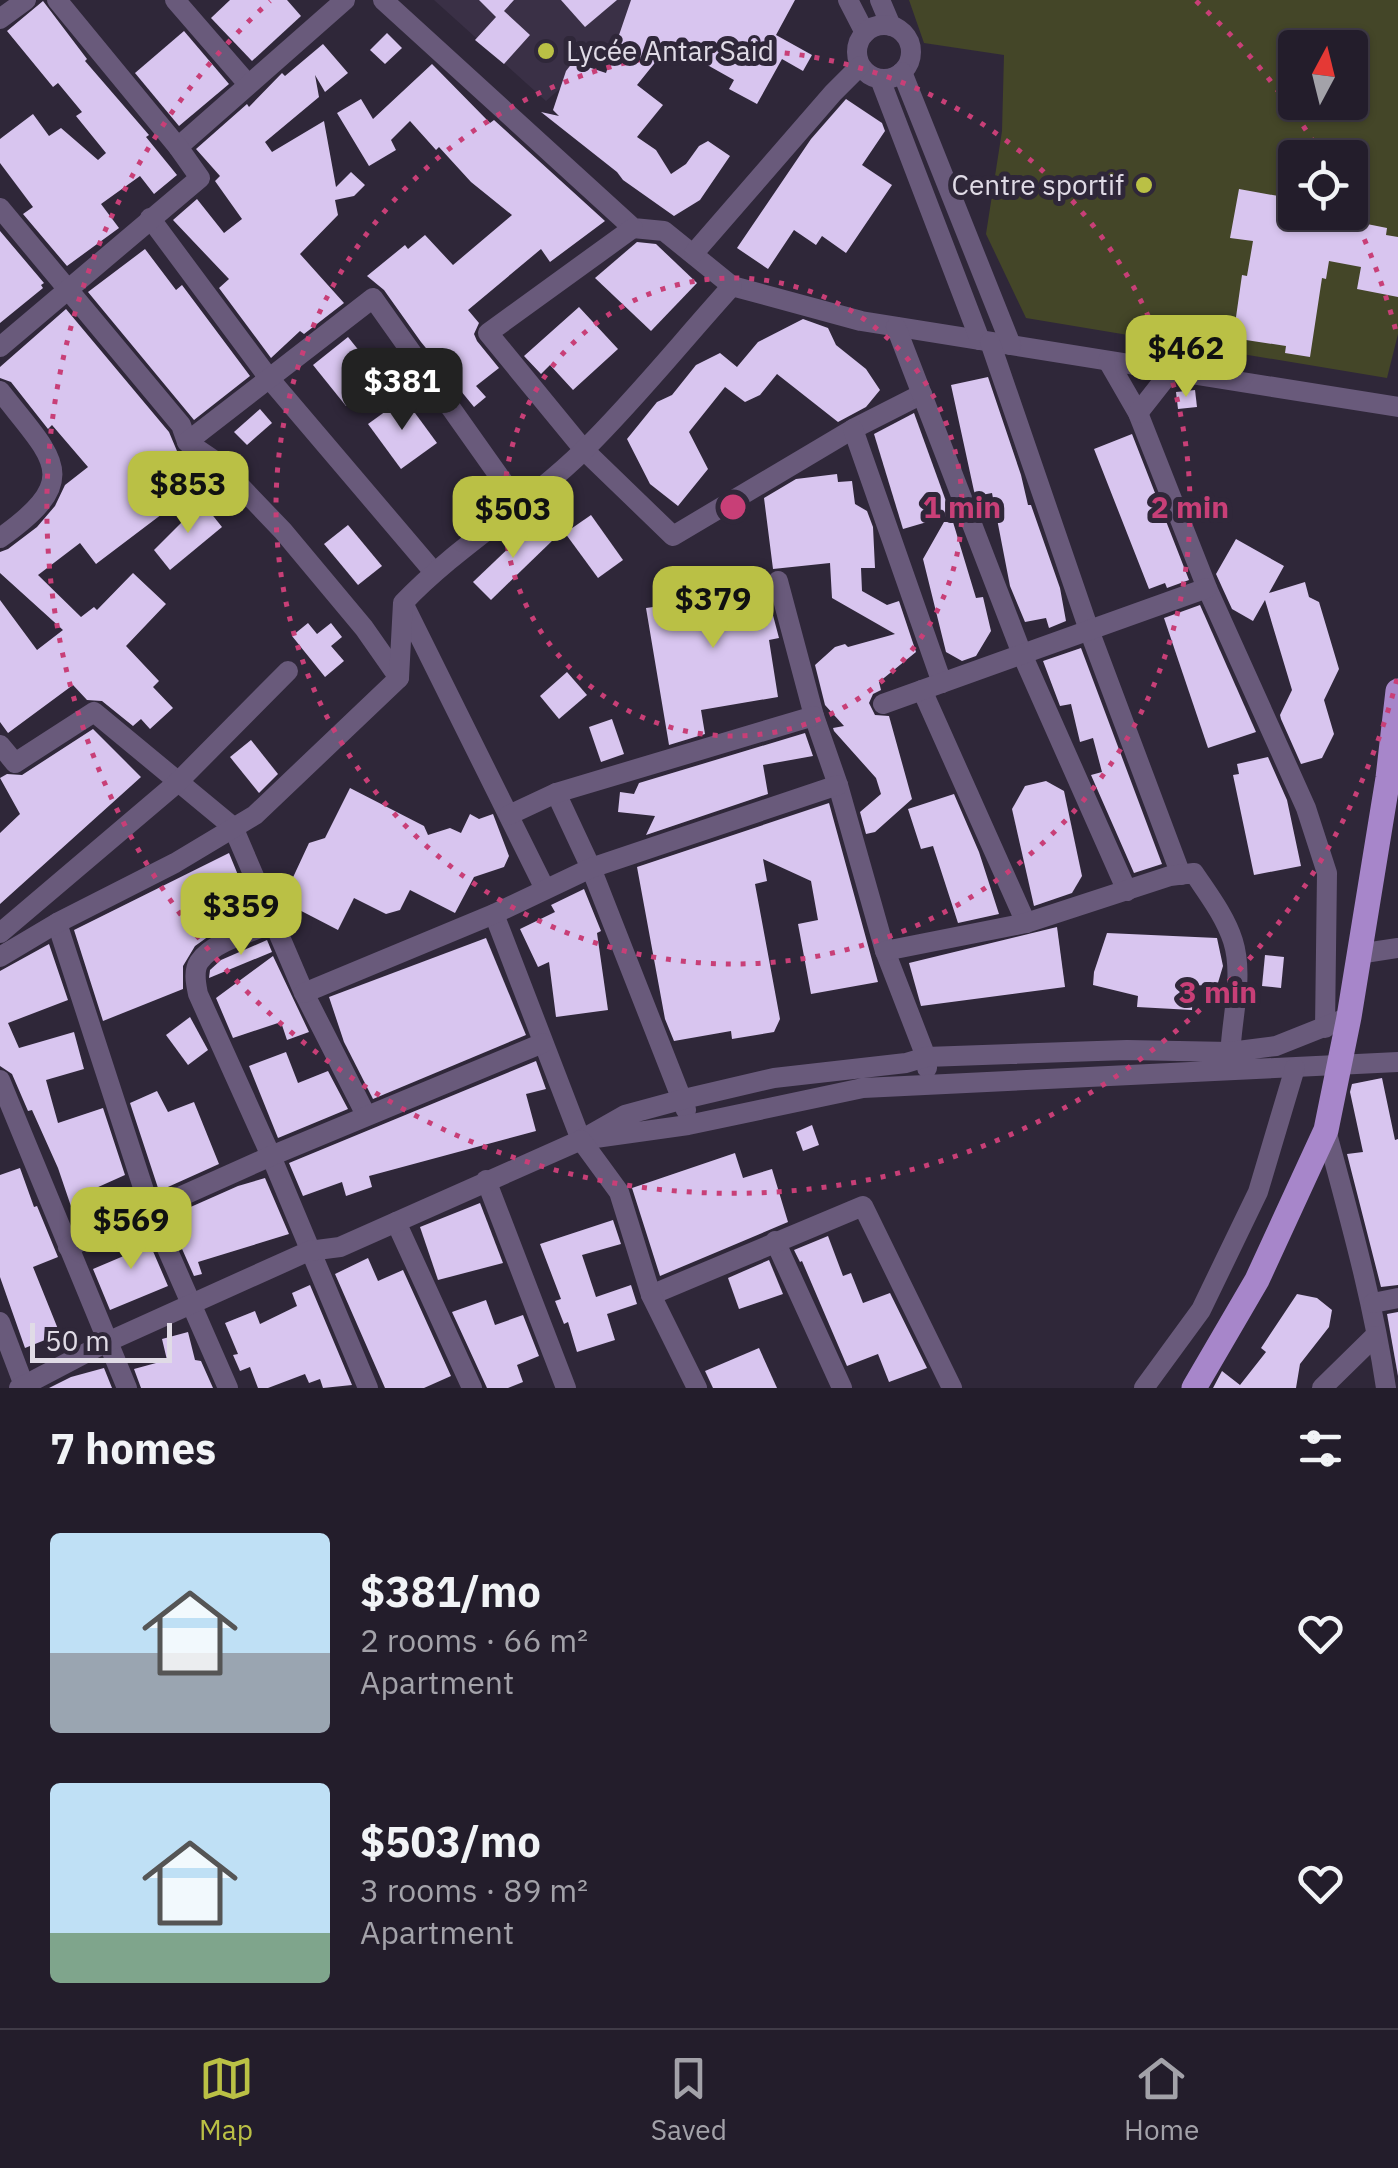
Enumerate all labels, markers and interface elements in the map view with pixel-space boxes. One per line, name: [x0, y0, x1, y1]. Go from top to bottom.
north arrow: [1278, 30, 1368, 120]
map controls: [1278, 30, 1368, 230]
place label: Lycée Antar Said: [566, 32, 774, 69]
marker: Lycée Antar Said: [535, 40, 557, 62]
button: locate: [1278, 140, 1368, 230]
place label: Centre sportif: [952, 166, 1124, 203]
marker: Centre sportif: [1133, 174, 1155, 196]
pin: $462: [1127, 315, 1245, 400]
text: $462: [1148, 326, 1224, 368]
pin: $381: [343, 348, 461, 433]
text: $381: [364, 359, 440, 401]
pin: $853: [129, 451, 247, 536]
text: $853: [150, 462, 226, 504]
pin: $503: [454, 476, 572, 561]
text: $503: [475, 487, 551, 529]
text: 1 min: [923, 487, 1001, 526]
text: 2 min: [1151, 487, 1229, 526]
centre of rings: [715, 489, 751, 525]
pin: $379: [654, 566, 772, 651]
text: $379: [675, 577, 751, 619]
pin: $359: [182, 873, 300, 958]
text: $359: [203, 884, 279, 926]
text: 3 min: [1179, 972, 1257, 1011]
pin: $569: [72, 1187, 190, 1272]
text: $569: [93, 1198, 169, 1240]
scale bar: [30, 1318, 172, 1362]
text: 50 m: [45, 1322, 110, 1359]
text: 7 homes: [50, 1421, 216, 1476]
icon: filters: [1293, 1421, 1348, 1476]
text: $381/mo: [360, 1564, 541, 1619]
icon: home: [130, 1573, 250, 1693]
icon: heart: [1293, 1606, 1348, 1661]
text: 2 rooms · 66 m²: [360, 1619, 588, 1661]
text: Apartment: [360, 1661, 514, 1703]
text: $503/mo: [360, 1814, 541, 1869]
icon: home: [130, 1823, 250, 1943]
icon: heart: [1293, 1856, 1348, 1911]
text: 3 rooms · 89 m²: [360, 1869, 588, 1911]
text: Apartment: [360, 1911, 514, 1953]
tab: Map: [199, 2051, 254, 2148]
tab: Saved: [651, 2051, 727, 2148]
tab: Home: [1124, 2051, 1199, 2148]

